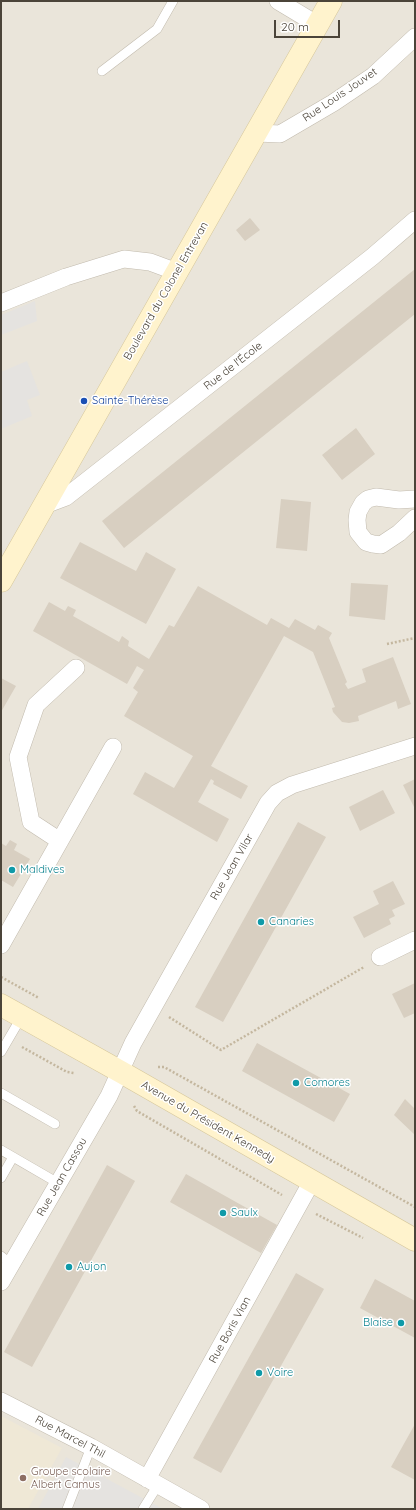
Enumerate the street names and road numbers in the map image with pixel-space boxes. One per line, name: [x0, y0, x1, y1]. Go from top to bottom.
street label: Rue Louis Jouvet: [300, 65, 380, 125]
street label: Boulevard du Colonel Entrevan: [121, 220, 211, 362]
street label: Rue de l'École: [201, 339, 265, 393]
street label: Rue Jean Vilar: [208, 831, 256, 903]
street label: Avenue du Président Kennedy: [139, 1078, 277, 1166]
street label: Rue Jean Cassou: [34, 1135, 90, 1219]
street label: Rue Boris Vian: [206, 1294, 254, 1366]
street label: Rue Marcel Thil: [33, 1413, 107, 1461]

